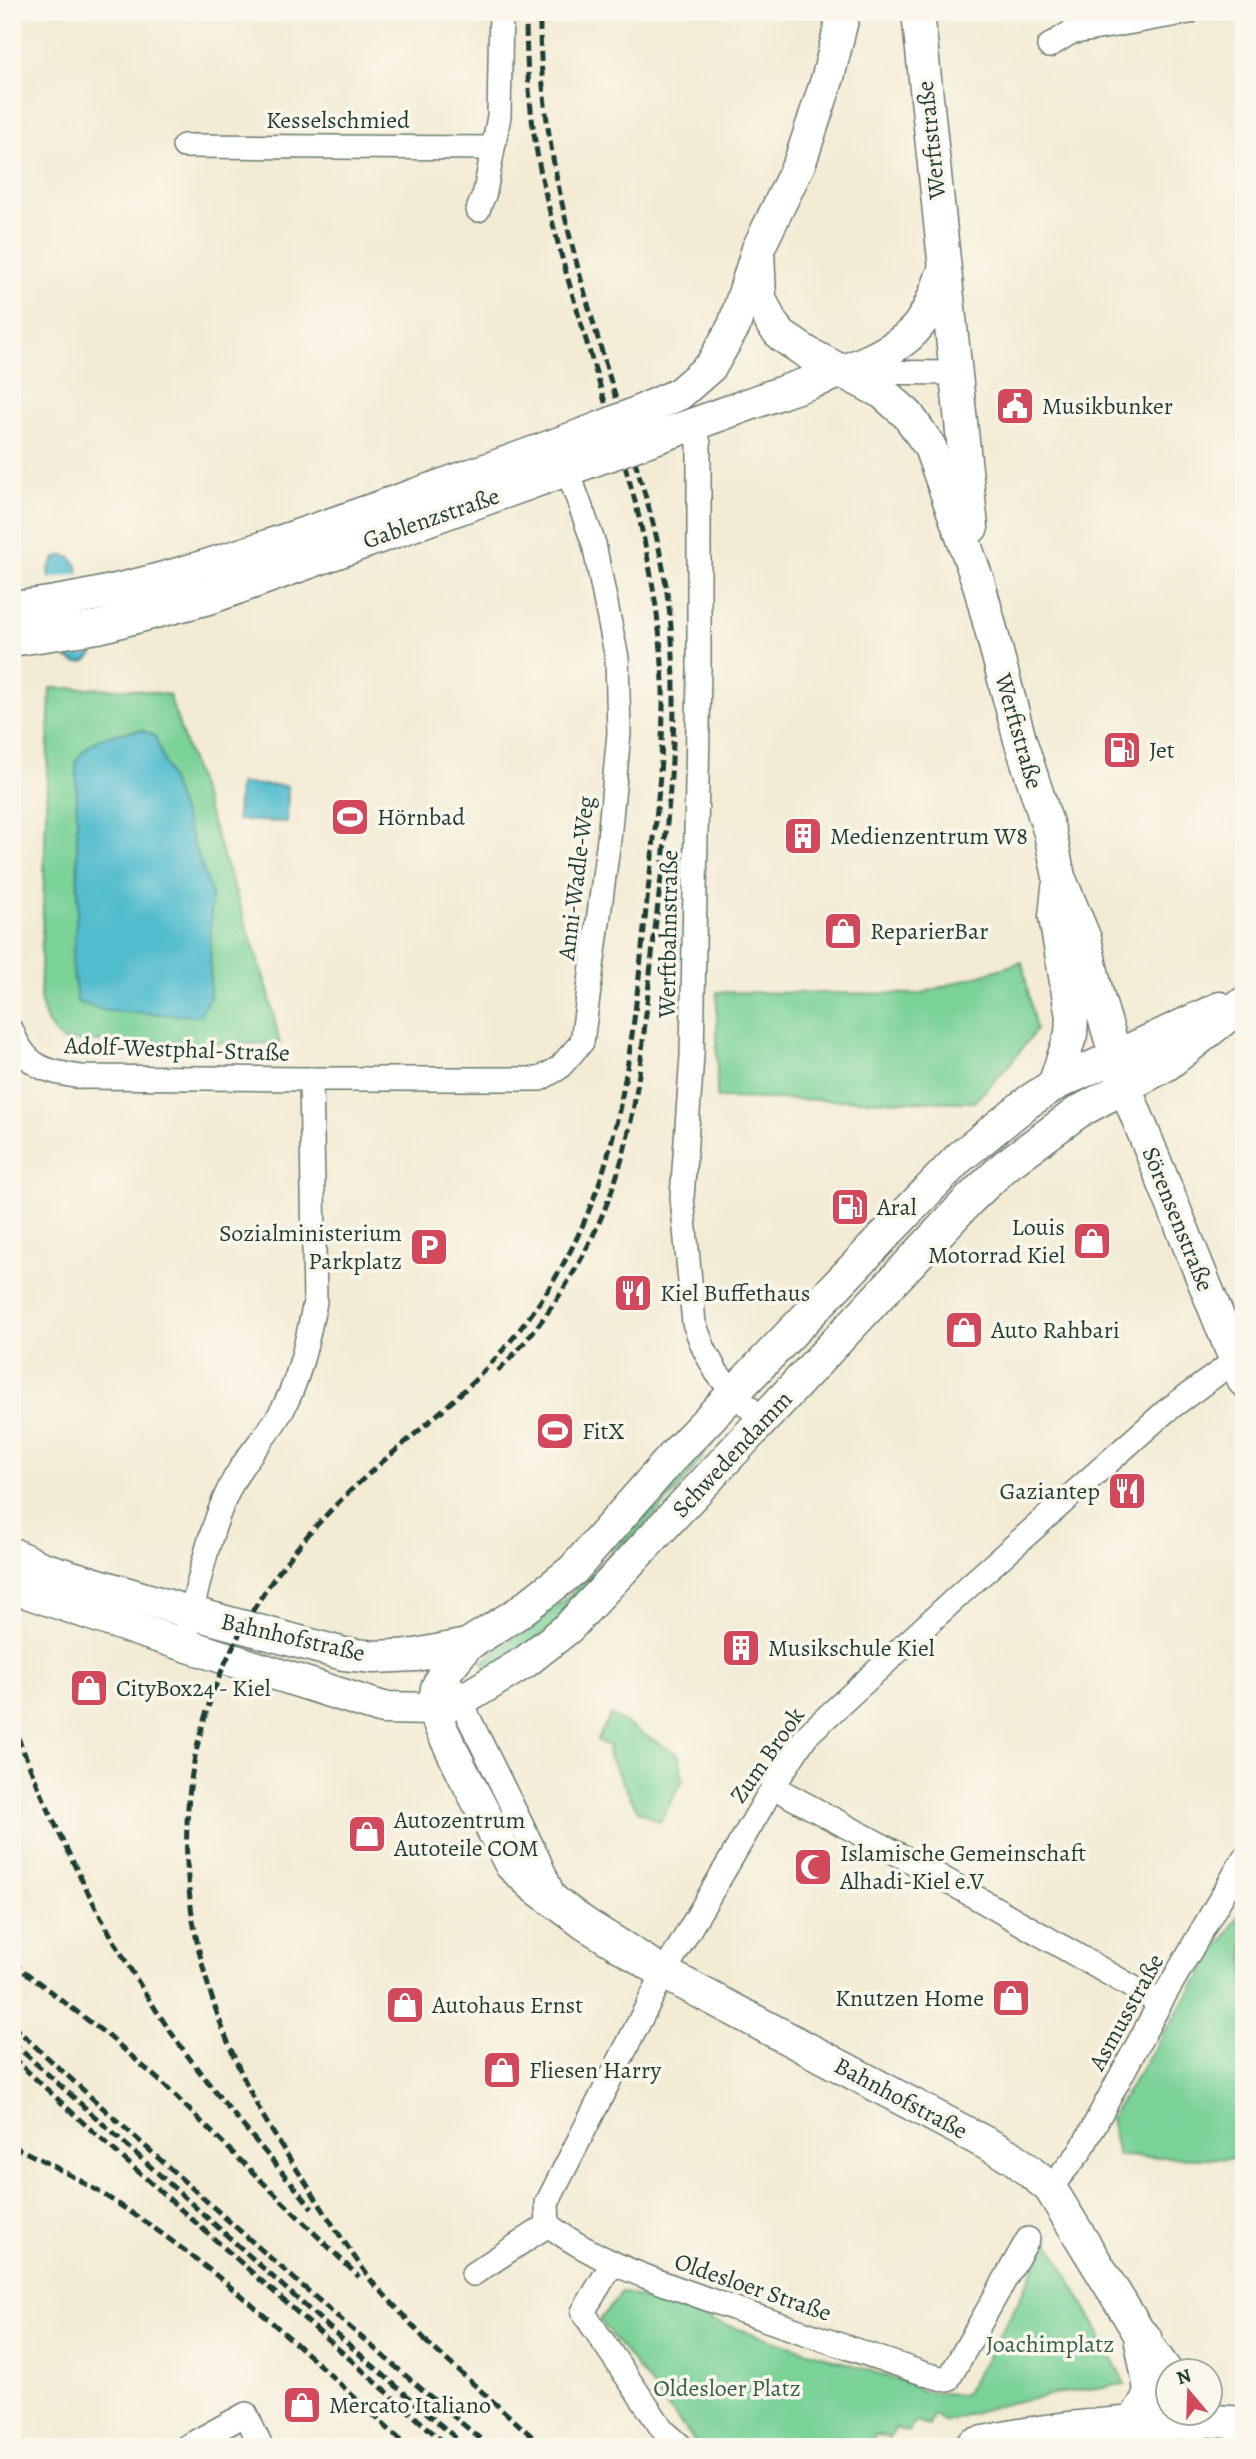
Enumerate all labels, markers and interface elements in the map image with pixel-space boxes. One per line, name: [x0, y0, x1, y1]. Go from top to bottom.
street label: Werftstraße: [909, 79, 953, 202]
street label: Kesselschmied: [266, 104, 410, 136]
public building icon: Musikbunker: [994, 385, 1036, 427]
place label: Musikbunker: [1042, 390, 1173, 422]
street label: Gablenzstraße: [358, 480, 504, 556]
street label: Werftstraße: [987, 669, 1051, 792]
fuel station icon: Jet: [1101, 729, 1143, 771]
place label: Jet: [1149, 734, 1175, 766]
street label: Anni-Wadle-Weg: [550, 794, 602, 963]
sports icon: Hörnbad: [329, 796, 371, 838]
place label: Hörnbad: [377, 801, 465, 833]
building icon: Medienzentrum W8: [782, 815, 824, 857]
place label: Medienzentrum W8: [830, 820, 1028, 852]
street label: Werftbahnstraße: [651, 850, 685, 1019]
shop icon: ReparierBar: [822, 910, 864, 952]
place label: ReparierBar: [870, 915, 988, 947]
street label: Adolf-Westphal-Straße: [63, 1029, 290, 1069]
street label: Sörensenstraße: [1134, 1142, 1222, 1296]
fuel station icon: Aral: [829, 1186, 871, 1228]
place label: Aral: [876, 1191, 917, 1223]
place label: Louis Motorrad Kiel: [928, 1211, 1065, 1271]
place label: Sozialministerium Parkplatz: [219, 1217, 402, 1277]
shop icon: Louis Motorrad Kiel: [1071, 1220, 1113, 1262]
parking icon: Sozialministerium Parkplatz: [408, 1226, 450, 1268]
restaurant icon: Kiel Buffethaus: [612, 1272, 654, 1314]
place label: Kiel Buffethaus: [660, 1277, 811, 1309]
shop icon: Auto Rahbari: [943, 1309, 985, 1351]
place label: Auto Rahbari: [990, 1314, 1120, 1346]
street label: Schwedendamm: [665, 1384, 799, 1524]
sports icon: FitX: [534, 1410, 576, 1452]
place label: FitX: [582, 1415, 624, 1447]
restaurant icon: Gaziantep: [1106, 1470, 1148, 1512]
place label: Gaziantep: [1000, 1475, 1100, 1507]
street label: Bahnhofstraße: [218, 1605, 368, 1669]
building icon: Musikschule Kiel: [720, 1627, 762, 1669]
place label: Musikschule Kiel: [768, 1632, 935, 1664]
shop icon: CityBox24 - Kiel: [68, 1667, 110, 1709]
place label: CityBox24 - Kiel: [116, 1672, 271, 1704]
street label: Zum Brook: [722, 1701, 812, 1809]
place label: Autozentrum Autoteile COM: [393, 1804, 539, 1864]
shop icon: Autozentrum Autoteile COM: [346, 1813, 388, 1855]
place label: Islamische Gemeinschaft Alhadi-Kiel e.V: [839, 1837, 1086, 1897]
mosque icon: Islamische Gemeinschaft Alhadi-Kiel e.V: [792, 1846, 834, 1888]
street label: Asmusstraße: [1080, 1948, 1171, 2077]
shop icon: Knutzen Home: [990, 1977, 1032, 2019]
place label: Knutzen Home: [835, 1982, 984, 2014]
shop icon: Autohaus Ernst: [384, 1984, 426, 2026]
place label: Autohaus Ernst: [431, 1989, 583, 2021]
shop icon: Fliesen Harry: [481, 2049, 523, 2091]
street label: Bahnhofstraße: [829, 2049, 973, 2147]
place label: Fliesen Harry: [529, 2054, 662, 2086]
street label: Oldesloer Straße: [670, 2245, 836, 2329]
park label: Joachimplatz: [986, 2328, 1114, 2360]
north arrow: [1154, 2358, 1224, 2428]
text: N: [1173, 2362, 1195, 2391]
park label: Oldesloer Platz: [653, 2372, 801, 2404]
shop icon: Mercato Italiano: [281, 2384, 323, 2426]
place label: Mercato Italiano: [329, 2389, 491, 2421]

